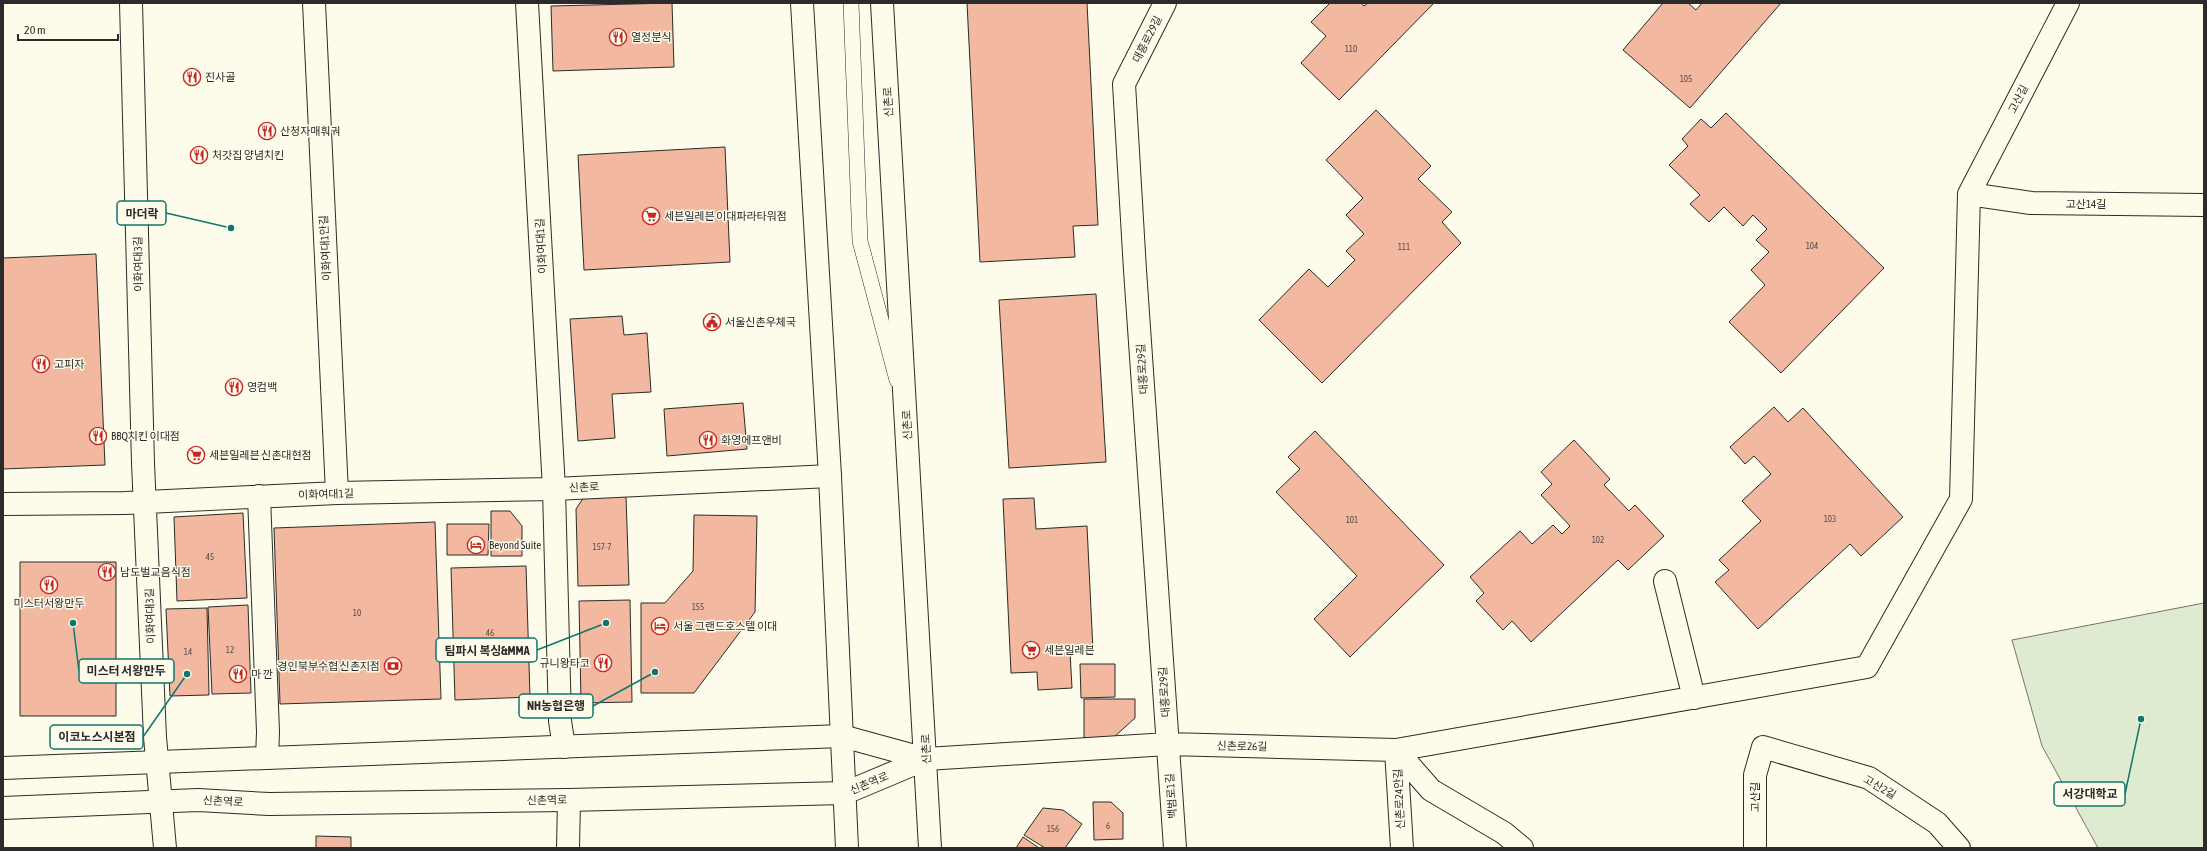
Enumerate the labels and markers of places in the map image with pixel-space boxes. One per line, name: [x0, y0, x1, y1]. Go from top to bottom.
restaurant icon: 열정분식: [608, 27, 628, 47]
place label: 열정분식: [631, 31, 671, 43]
restaurant icon: 진사골: [182, 67, 202, 87]
place label: 진사골: [205, 71, 235, 83]
restaurant icon: 산청자매훠궈: [257, 121, 277, 141]
place label: 산청자매훠궈: [280, 125, 341, 137]
restaurant icon: 처갓집 양념치킨: [189, 145, 209, 165]
place label: 처갓집 양념치킨: [212, 149, 284, 161]
callout: 마더락: [117, 201, 166, 225]
supermarket icon: 세븐일레븐 이대파라타워점: [641, 206, 661, 226]
place label: 세븐일레븐 이대파라타워점: [664, 210, 787, 222]
public building icon: 서울신촌우체국: [702, 312, 722, 332]
place label: 서울신촌우체국: [725, 316, 796, 328]
restaurant icon: 고피자: [31, 354, 51, 374]
place label: 고피자: [54, 358, 84, 370]
restaurant icon: 영컴백: [224, 377, 244, 397]
place label: 영컴백: [247, 381, 277, 393]
restaurant icon: BBQ치킨 이대점: [88, 426, 108, 446]
place label: BBQ치킨 이대점: [111, 430, 180, 442]
restaurant icon: 화영에프앤비: [698, 430, 718, 450]
place label: 화영에프앤비: [721, 434, 782, 446]
supermarket icon: 세븐일레븐 신촌대현점: [186, 445, 206, 465]
place label: 세븐일레븐 신촌대현점: [209, 449, 312, 461]
hotel icon: Beyond Suite: [466, 535, 486, 555]
place label: Beyond Suite: [489, 539, 541, 551]
restaurant icon: 남도벌교음식점: [97, 562, 117, 582]
place label: 남도벌교음식점: [120, 566, 191, 578]
restaurant icon: 미스터서왕만두: [39, 575, 59, 595]
place label: 미스터서왕만두: [14, 597, 84, 609]
hotel icon: 서울 그랜드호스텔 이대: [650, 616, 670, 636]
place label: 서울 그랜드호스텔 이대: [673, 620, 777, 632]
callout: 팀파시 복싱&MMA: [436, 638, 537, 662]
supermarket icon: 세븐일레븐: [1021, 640, 1041, 660]
place label: 세븐일레븐: [1044, 644, 1095, 656]
restaurant icon: 규니왕타코: [593, 653, 613, 673]
bank icon: 경인북부수협 신촌지점: [383, 656, 403, 676]
place label: 규니왕타코: [539, 657, 590, 669]
callout: 미스터 서왕만두: [79, 659, 174, 683]
place label: 경인북부수협 신촌지점: [277, 660, 380, 672]
restaurant icon: 마 깐: [228, 664, 248, 684]
place label: 마 깐: [251, 668, 273, 680]
callout: NH농협은행: [519, 694, 593, 718]
callout: 이코노스시본점: [50, 725, 143, 749]
callout: 서강대학교: [2054, 782, 2125, 806]

